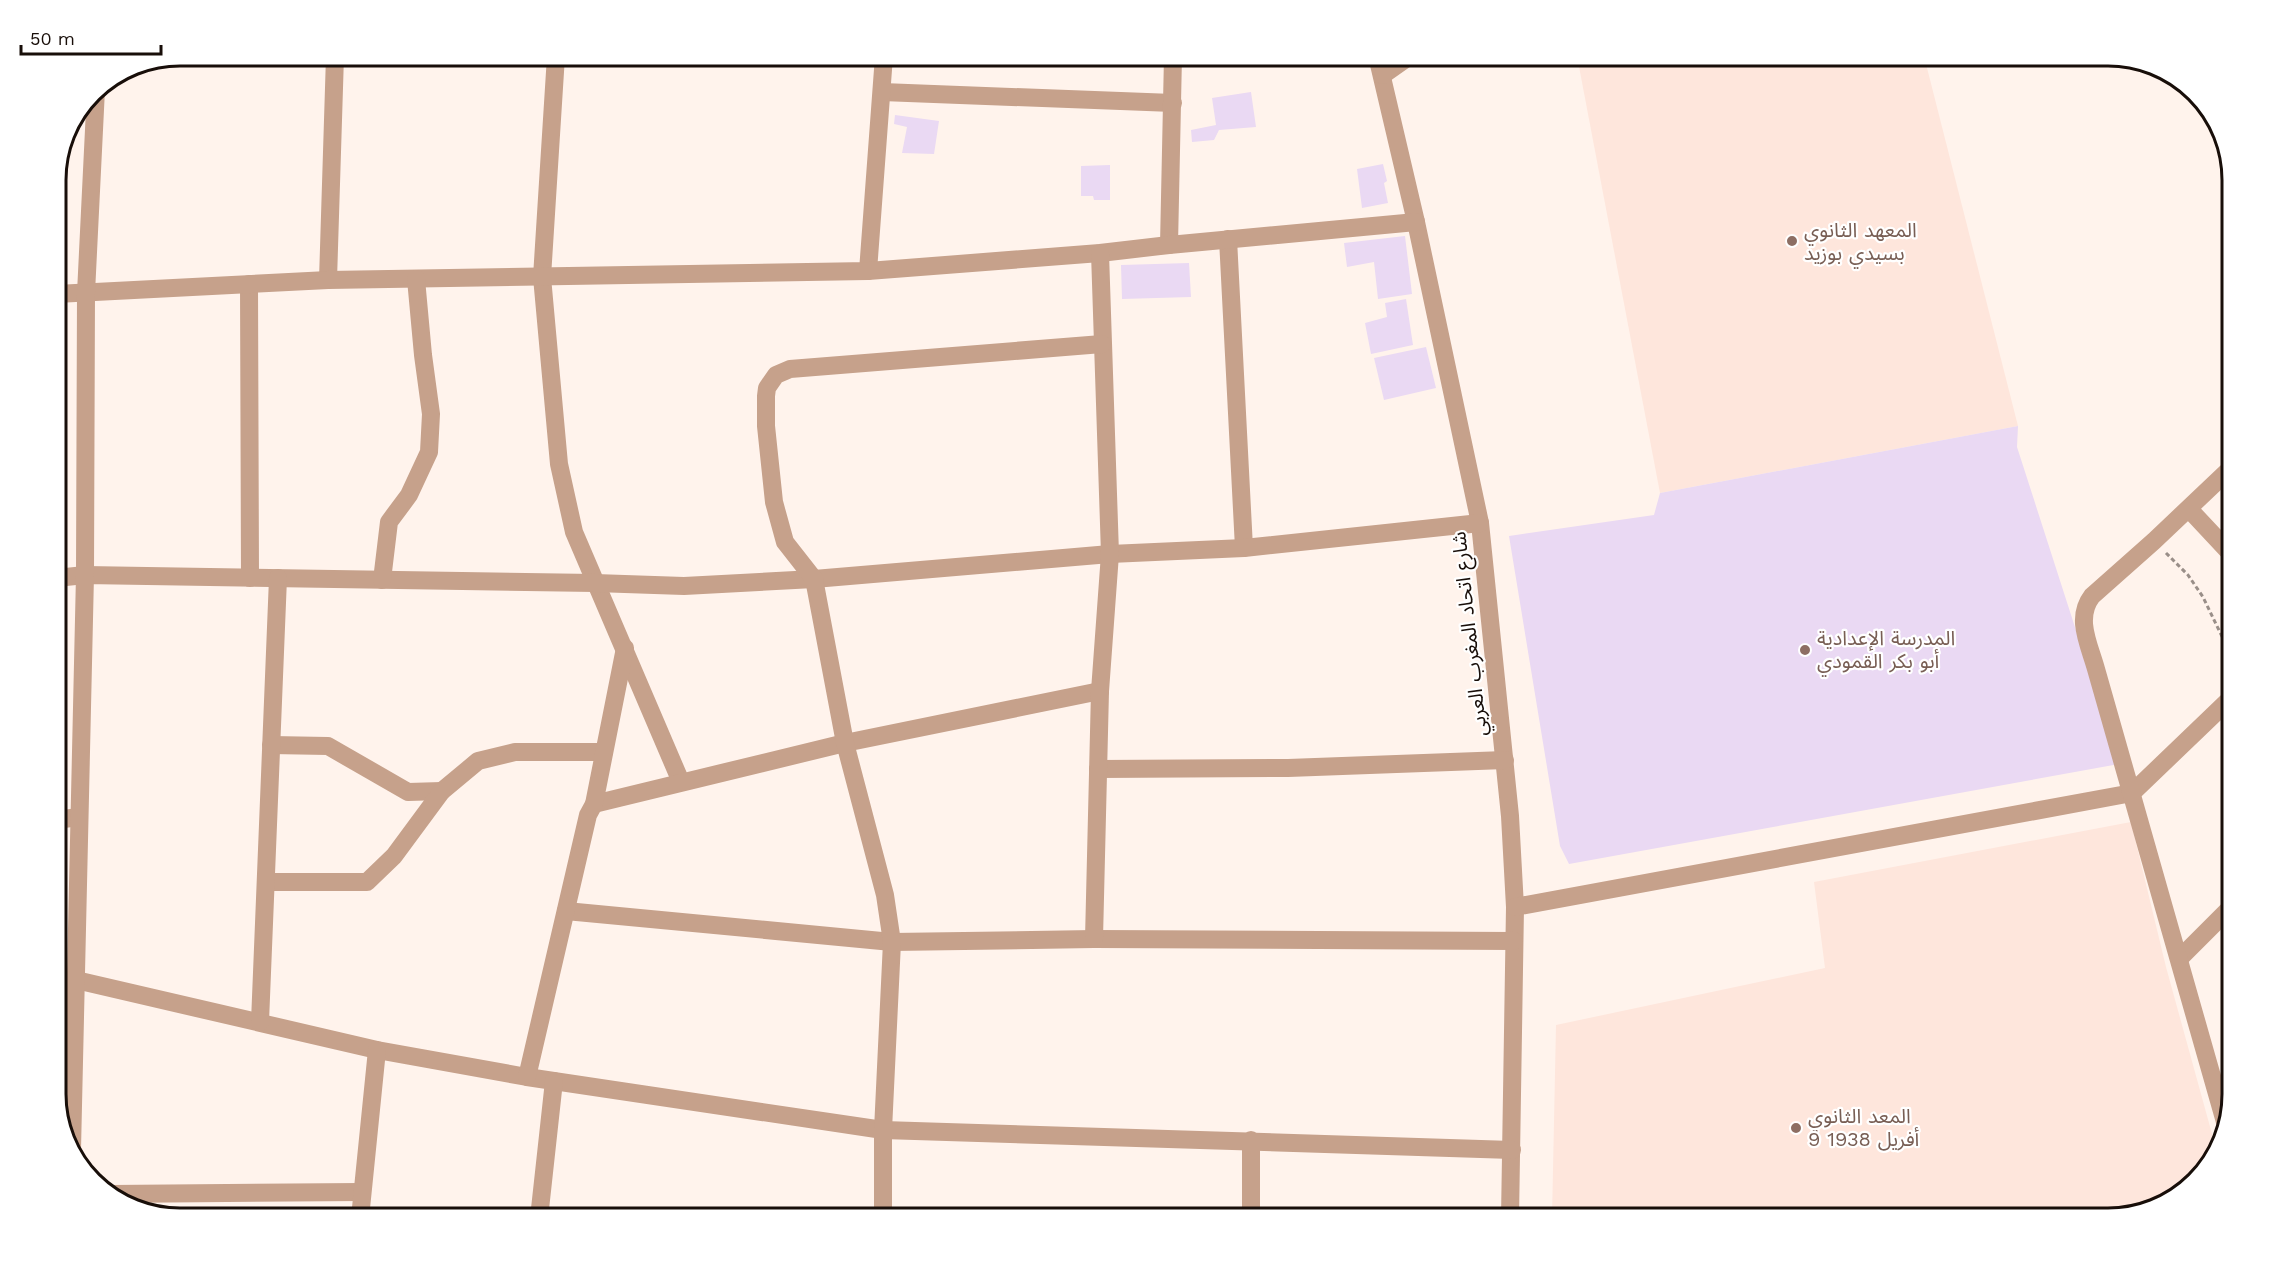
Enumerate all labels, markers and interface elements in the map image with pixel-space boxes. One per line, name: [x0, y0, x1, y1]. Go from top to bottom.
scale bar: [21, 18, 160, 56]
text: 50 m: [30, 28, 75, 49]
place label: المعهد الثانوي بسيدي بوزيد: [1804, 218, 1917, 269]
marker: المعهد الثانوي بسيدي بوزيد: [1785, 234, 1799, 248]
street label: شارع اتحاد المغرب العربي: [1446, 530, 1495, 738]
place label: المدرسة الإعدادية أبو بكر القمودي: [1817, 626, 1955, 677]
marker: المدرسة الإعدادية أبو بكر القمودي: [1798, 643, 1812, 657]
place label: المعد الثانوي 9 أفريل 1938: [1808, 1104, 1919, 1151]
marker: المعد الثانوي 9 أفريل 1938: [1789, 1121, 1803, 1135]

